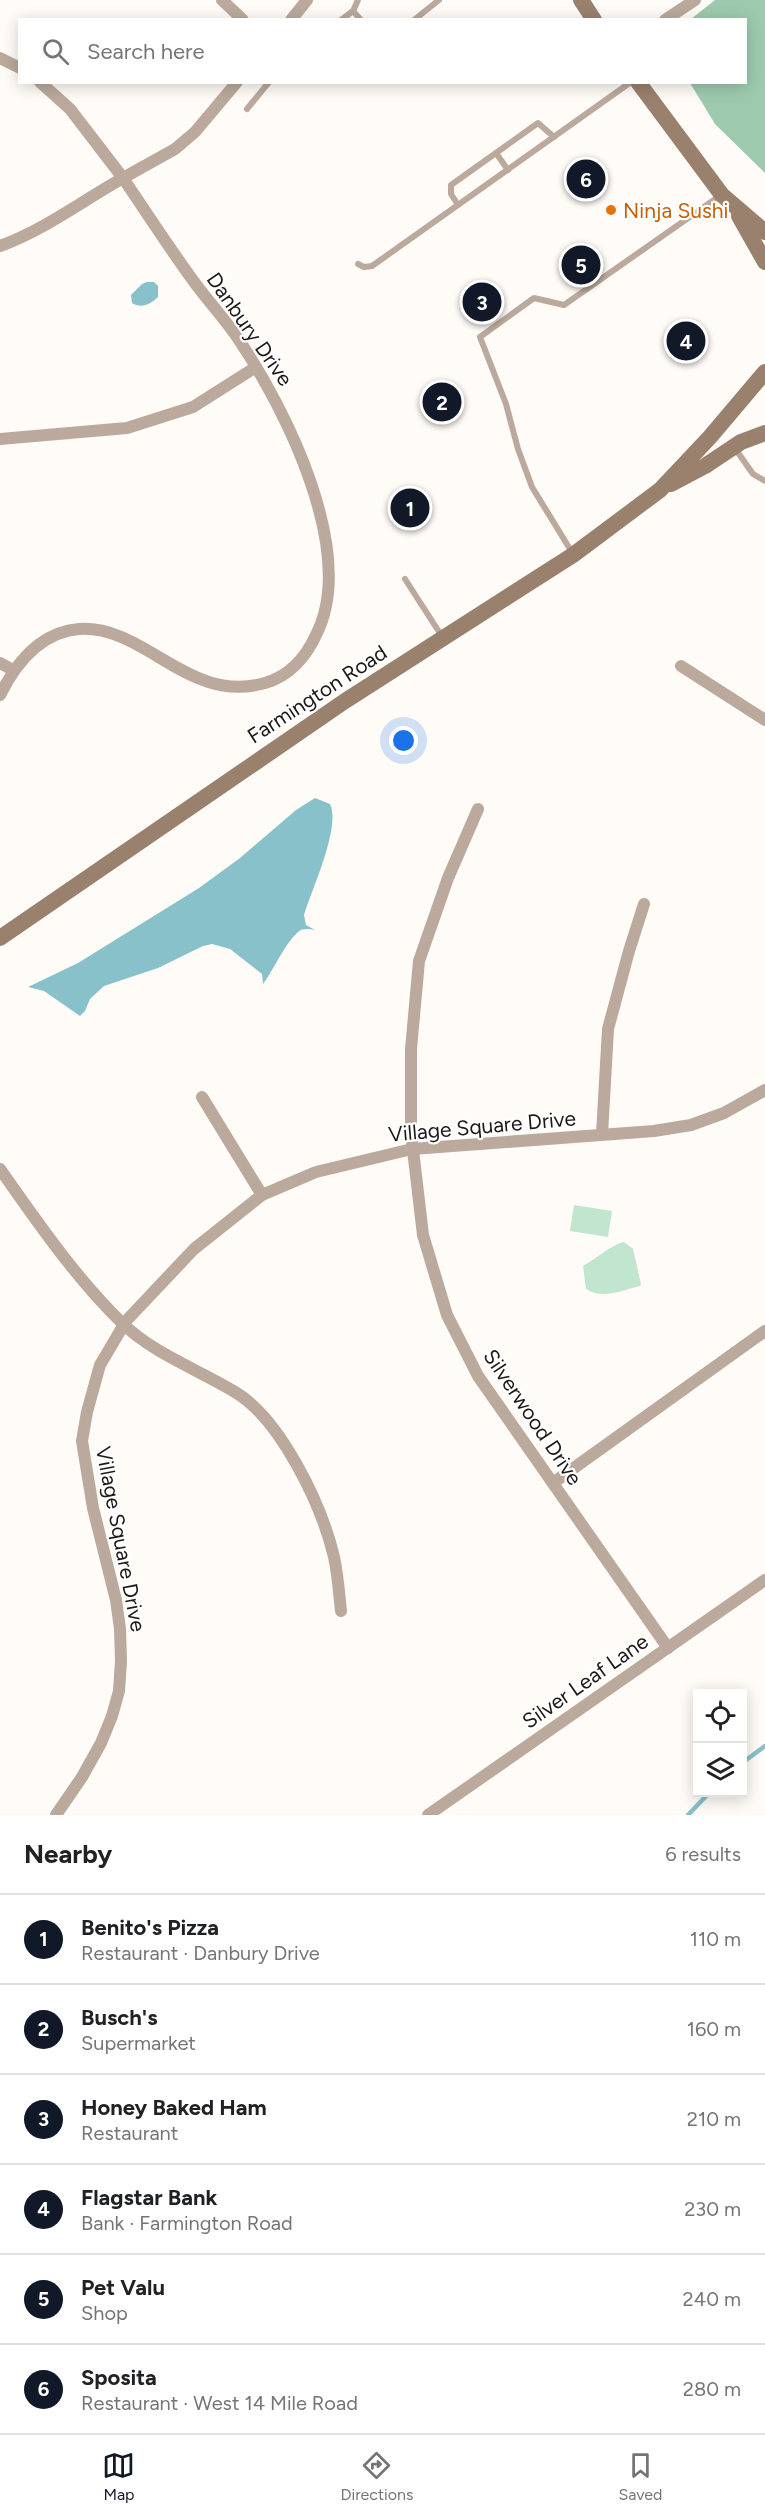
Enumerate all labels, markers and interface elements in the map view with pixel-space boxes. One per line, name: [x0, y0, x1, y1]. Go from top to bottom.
search box: [18, 18, 747, 84]
icon: search: [39, 35, 72, 68]
text: Search here: [87, 38, 205, 65]
pin: 6: [566, 156, 606, 201]
place label: Ninja Sushi: [623, 198, 728, 223]
marker: Ninja Sushi: [604, 203, 618, 217]
pin: 5: [562, 242, 600, 288]
street label: Danbury Drive: [202, 267, 298, 391]
pin: 3: [462, 280, 502, 324]
pin: 4: [666, 318, 706, 364]
pin: 2: [422, 380, 462, 424]
pin: 1: [390, 486, 430, 530]
street label: Farmington Road: [243, 640, 391, 748]
your location: [389, 726, 418, 755]
street label: Village Square Drive: [387, 1105, 577, 1147]
street label: Silverwood Drive: [478, 1344, 588, 1490]
street label: Village Square Drive: [91, 1444, 151, 1634]
street label: Silver Leaf Lane: [517, 1628, 653, 1734]
map controls: [693, 1689, 747, 1797]
button: locate: [693, 1689, 747, 1743]
button: layers: [693, 1743, 747, 1797]
text: Nearby: [24, 1838, 112, 1870]
text: 6 results: [665, 1842, 741, 1866]
text: Benito's Pizza: [81, 1914, 219, 1941]
text: 1: [39, 1927, 48, 1951]
text: 110 m: [690, 1927, 741, 1951]
text: Restaurant · Danbury Drive: [81, 1941, 320, 1965]
text: Busch's: [81, 2004, 157, 2031]
text: 2: [38, 2017, 49, 2041]
text: 160 m: [687, 2017, 741, 2041]
text: Supermarket: [81, 2031, 196, 2055]
text: Honey Baked Ham: [81, 2094, 267, 2121]
text: 3: [38, 2107, 49, 2131]
text: 210 m: [687, 2107, 741, 2131]
text: Restaurant: [81, 2121, 178, 2145]
text: Flagstar Bank: [81, 2184, 217, 2211]
text: 4: [37, 2197, 50, 2221]
text: 230 m: [684, 2197, 741, 2221]
text: Bank · Farmington Road: [81, 2211, 293, 2235]
text: Pet Valu: [81, 2274, 165, 2301]
text: 5: [38, 2287, 49, 2311]
text: 240 m: [683, 2287, 741, 2311]
text: Shop: [81, 2301, 128, 2325]
text: Sposita: [81, 2364, 157, 2391]
text: 6: [38, 2377, 49, 2401]
text: 280 m: [683, 2377, 741, 2401]
text: Restaurant · West 14 Mile Road: [81, 2391, 358, 2415]
tab: Map: [102, 2449, 135, 2504]
tab: Directions: [340, 2449, 413, 2504]
tab: Saved: [618, 2449, 663, 2504]

